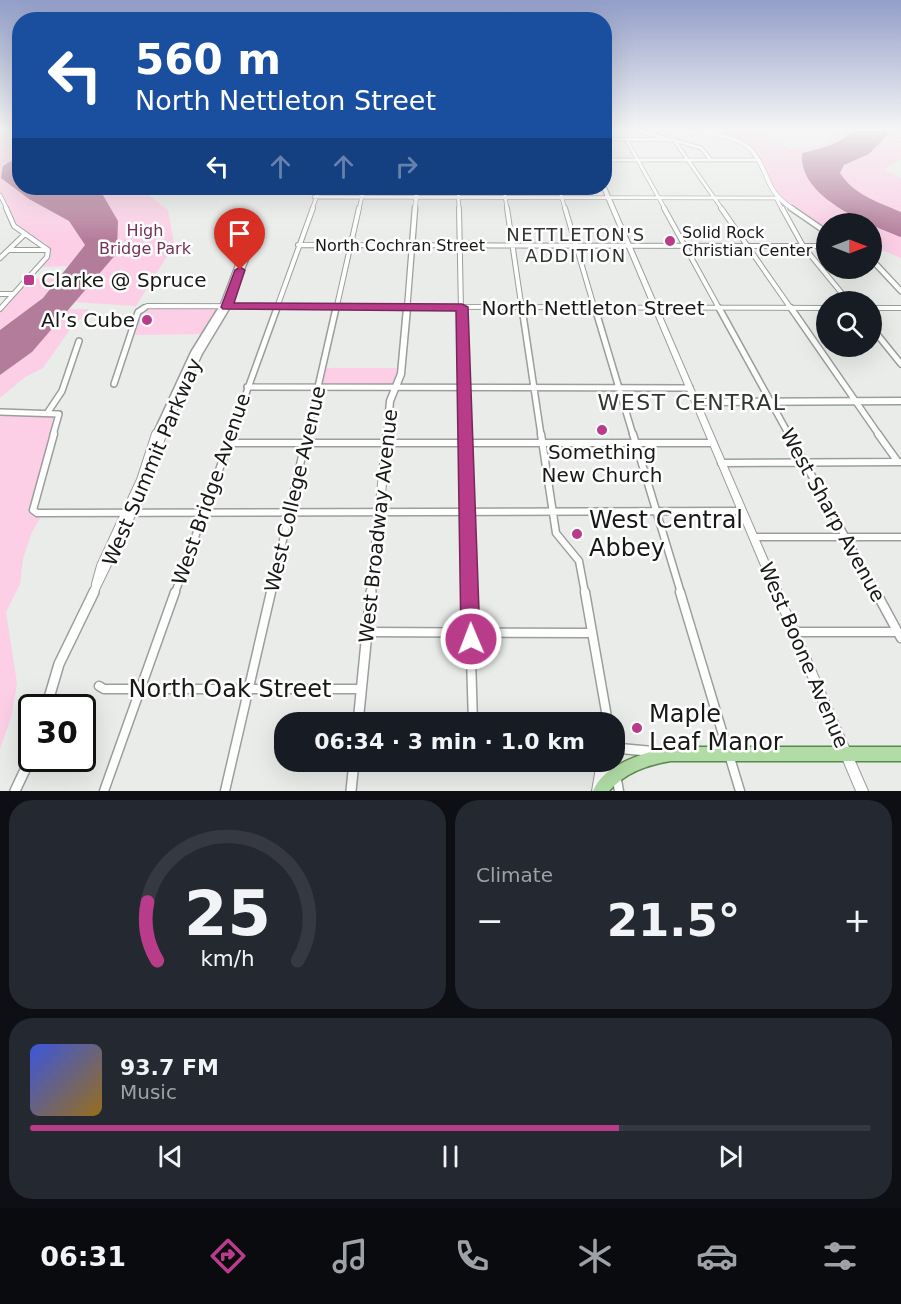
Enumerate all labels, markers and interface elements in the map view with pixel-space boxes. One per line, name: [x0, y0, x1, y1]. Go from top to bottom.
text: 560 m: [135, 35, 281, 84]
icon: left: [36, 36, 114, 114]
text: North Nettleton Street: [135, 85, 436, 116]
icon: left: [201, 150, 234, 183]
icon: ahead: [264, 150, 297, 183]
icon: ahead: [327, 150, 360, 183]
icon: right: [390, 150, 423, 183]
pin: [214, 208, 265, 270]
north arrow: [816, 213, 882, 279]
map controls: [816, 213, 882, 357]
icon: arrive: [223, 217, 256, 250]
park label: High Bridge Park: [99, 221, 192, 258]
place label: Solid Rock Christian Center: [682, 223, 813, 260]
district label: NETTLETON'S ADDITION: [506, 224, 646, 266]
marker: Solid Rock Christian Center: [663, 234, 677, 248]
street label: North Cochran Street: [315, 236, 485, 255]
place label: Clarke @ Spruce: [41, 268, 206, 292]
marker: Clarke @ Spruce: [22, 273, 36, 287]
button: search: [816, 291, 882, 357]
street label: North Nettleton Street: [482, 296, 705, 320]
place label: Al’s Cube: [41, 308, 135, 332]
marker: Al’s Cube: [140, 313, 154, 327]
street label: West Summit Parkway: [97, 354, 207, 569]
street label: West College Avenue: [260, 384, 330, 594]
street label: West Bridge Avenue: [167, 390, 255, 588]
district label: WEST CENTRAL: [598, 390, 786, 415]
street label: West Broadway Avenue: [354, 408, 402, 644]
marker: Something New Church: [595, 423, 609, 437]
street label: West Sharp Avenue: [775, 424, 891, 606]
place label: Something New Church: [542, 440, 662, 487]
place label: West Central Abbey: [589, 506, 743, 562]
marker: West Central Abbey: [570, 527, 584, 541]
street label: West Boone Avenue: [754, 559, 854, 751]
position arrow: [439, 607, 503, 671]
street label: North Oak Street: [129, 675, 331, 703]
speed limit sign: 30: [18, 694, 96, 772]
place label: Maple Leaf Manor: [649, 700, 783, 756]
marker: Maple Leaf Manor: [630, 721, 644, 735]
text: 06:34 · 3 min · 1.0 km: [314, 729, 585, 754]
text: Climate: [476, 863, 553, 887]
text: 25: [184, 877, 271, 950]
text: 21.5°: [607, 894, 740, 947]
text: −: [476, 901, 504, 940]
text: +: [843, 901, 871, 940]
text: km/h: [200, 947, 255, 972]
text: 93.7 FM: [120, 1055, 219, 1080]
text: Music: [120, 1080, 177, 1104]
icon: previous: [154, 1140, 187, 1173]
icon: pause: [434, 1140, 467, 1173]
icon: next: [714, 1140, 747, 1173]
icon: directions: [207, 1235, 249, 1277]
icon: music: [329, 1235, 371, 1277]
icon: phone: [451, 1235, 493, 1277]
icon: climate: [574, 1235, 616, 1277]
icon: car: [696, 1235, 738, 1277]
icon: filters: [819, 1235, 861, 1277]
text: 06:31: [40, 1241, 126, 1272]

